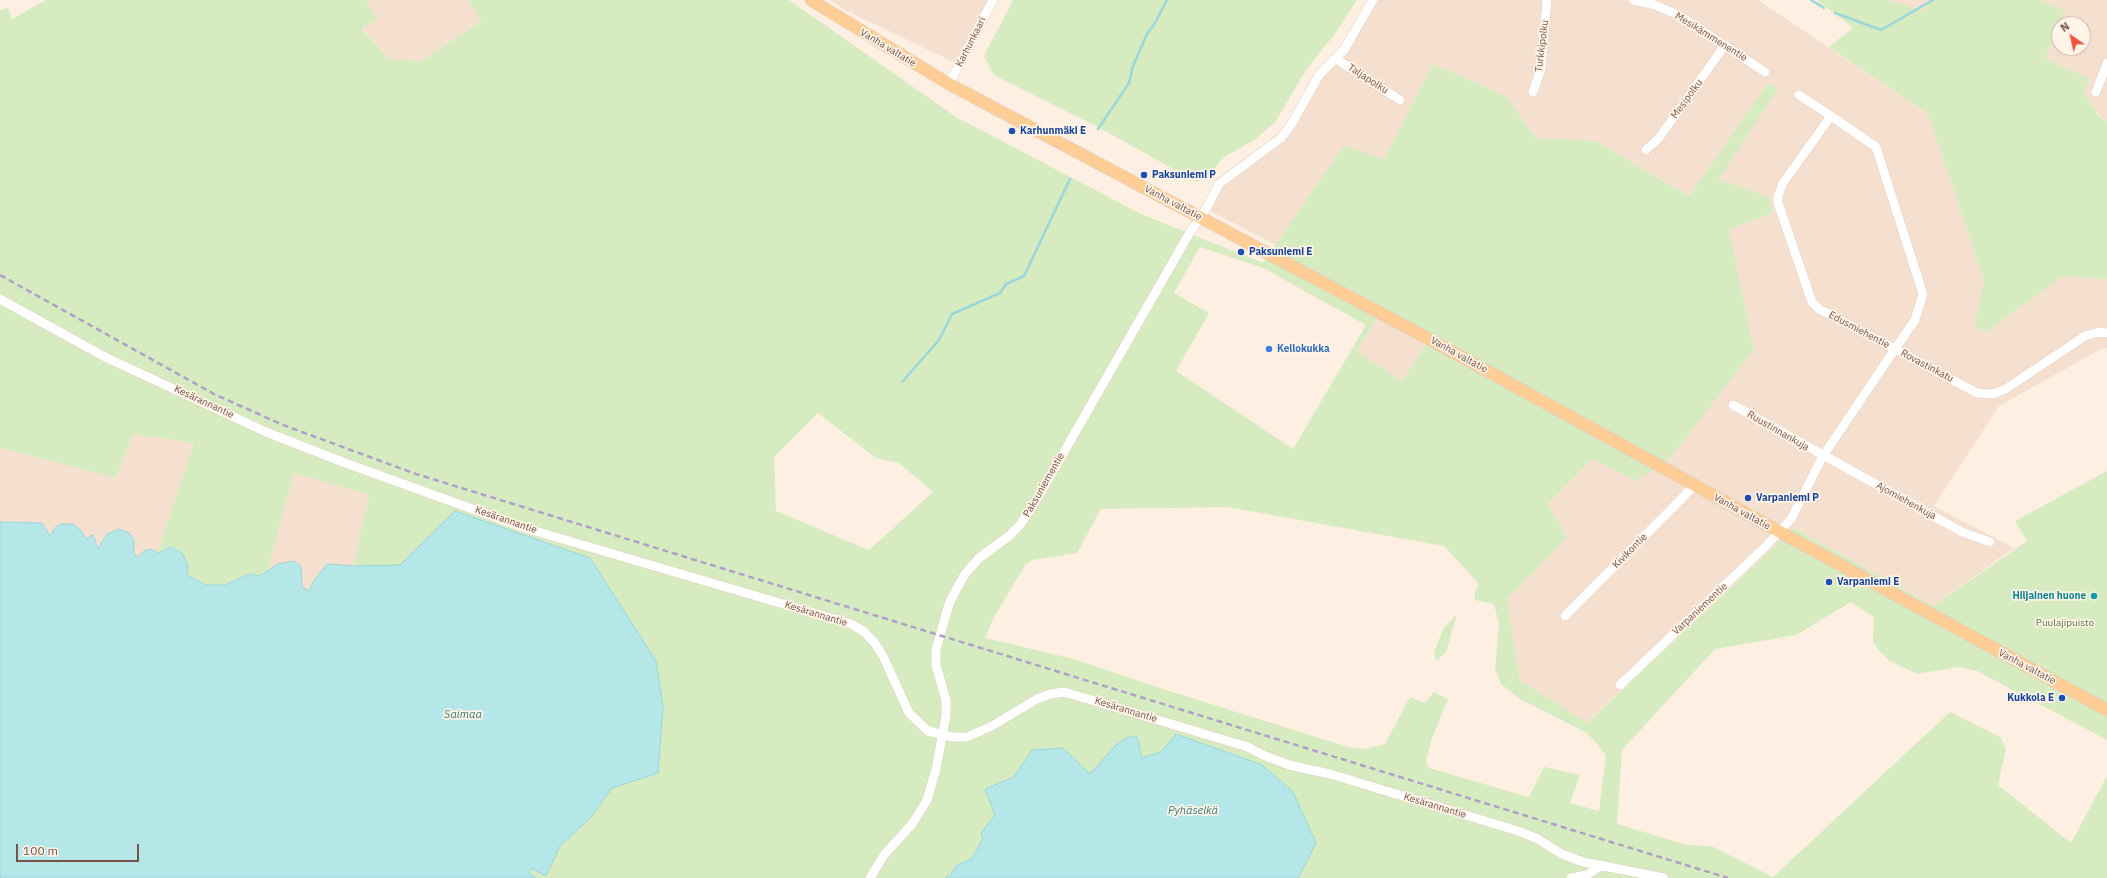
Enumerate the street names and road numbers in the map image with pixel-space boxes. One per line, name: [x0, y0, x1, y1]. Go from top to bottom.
street label: Mesikämmenentie: [1673, 10, 1749, 64]
street label: Karhunkaari: [953, 15, 989, 69]
street label: Turkkipolku: [1533, 19, 1551, 73]
street label: Vanha valtatie: [858, 27, 918, 69]
street label: Taljapolku: [1345, 61, 1391, 97]
street label: Mesipolku: [1669, 77, 1705, 121]
street label: Vanha valtatie: [1142, 183, 1204, 223]
street label: Edusmiehentie: [1827, 309, 1891, 351]
street label: Vanha valtatie: [1428, 334, 1490, 376]
street label: Rovastinkatu: [1898, 347, 1956, 385]
street label: Kesärannantie: [172, 383, 236, 421]
street label: Ruustinnankuja: [1745, 408, 1811, 454]
street label: Paksuniementie: [1021, 451, 1067, 519]
street label: Ajomiehenkuja: [1874, 480, 1938, 522]
street label: Vanha valtatie: [1711, 491, 1773, 533]
street label: Kesärannantie: [473, 504, 539, 536]
street label: Kivikontie: [1610, 531, 1650, 571]
street label: Varpaniementie: [1670, 580, 1730, 638]
street label: Kesärannantie: [783, 599, 849, 629]
street label: Vanha valtatie: [1996, 647, 2058, 687]
street label: Kesärannantie: [1093, 695, 1159, 725]
street label: Kesärannantie: [1402, 791, 1468, 821]

